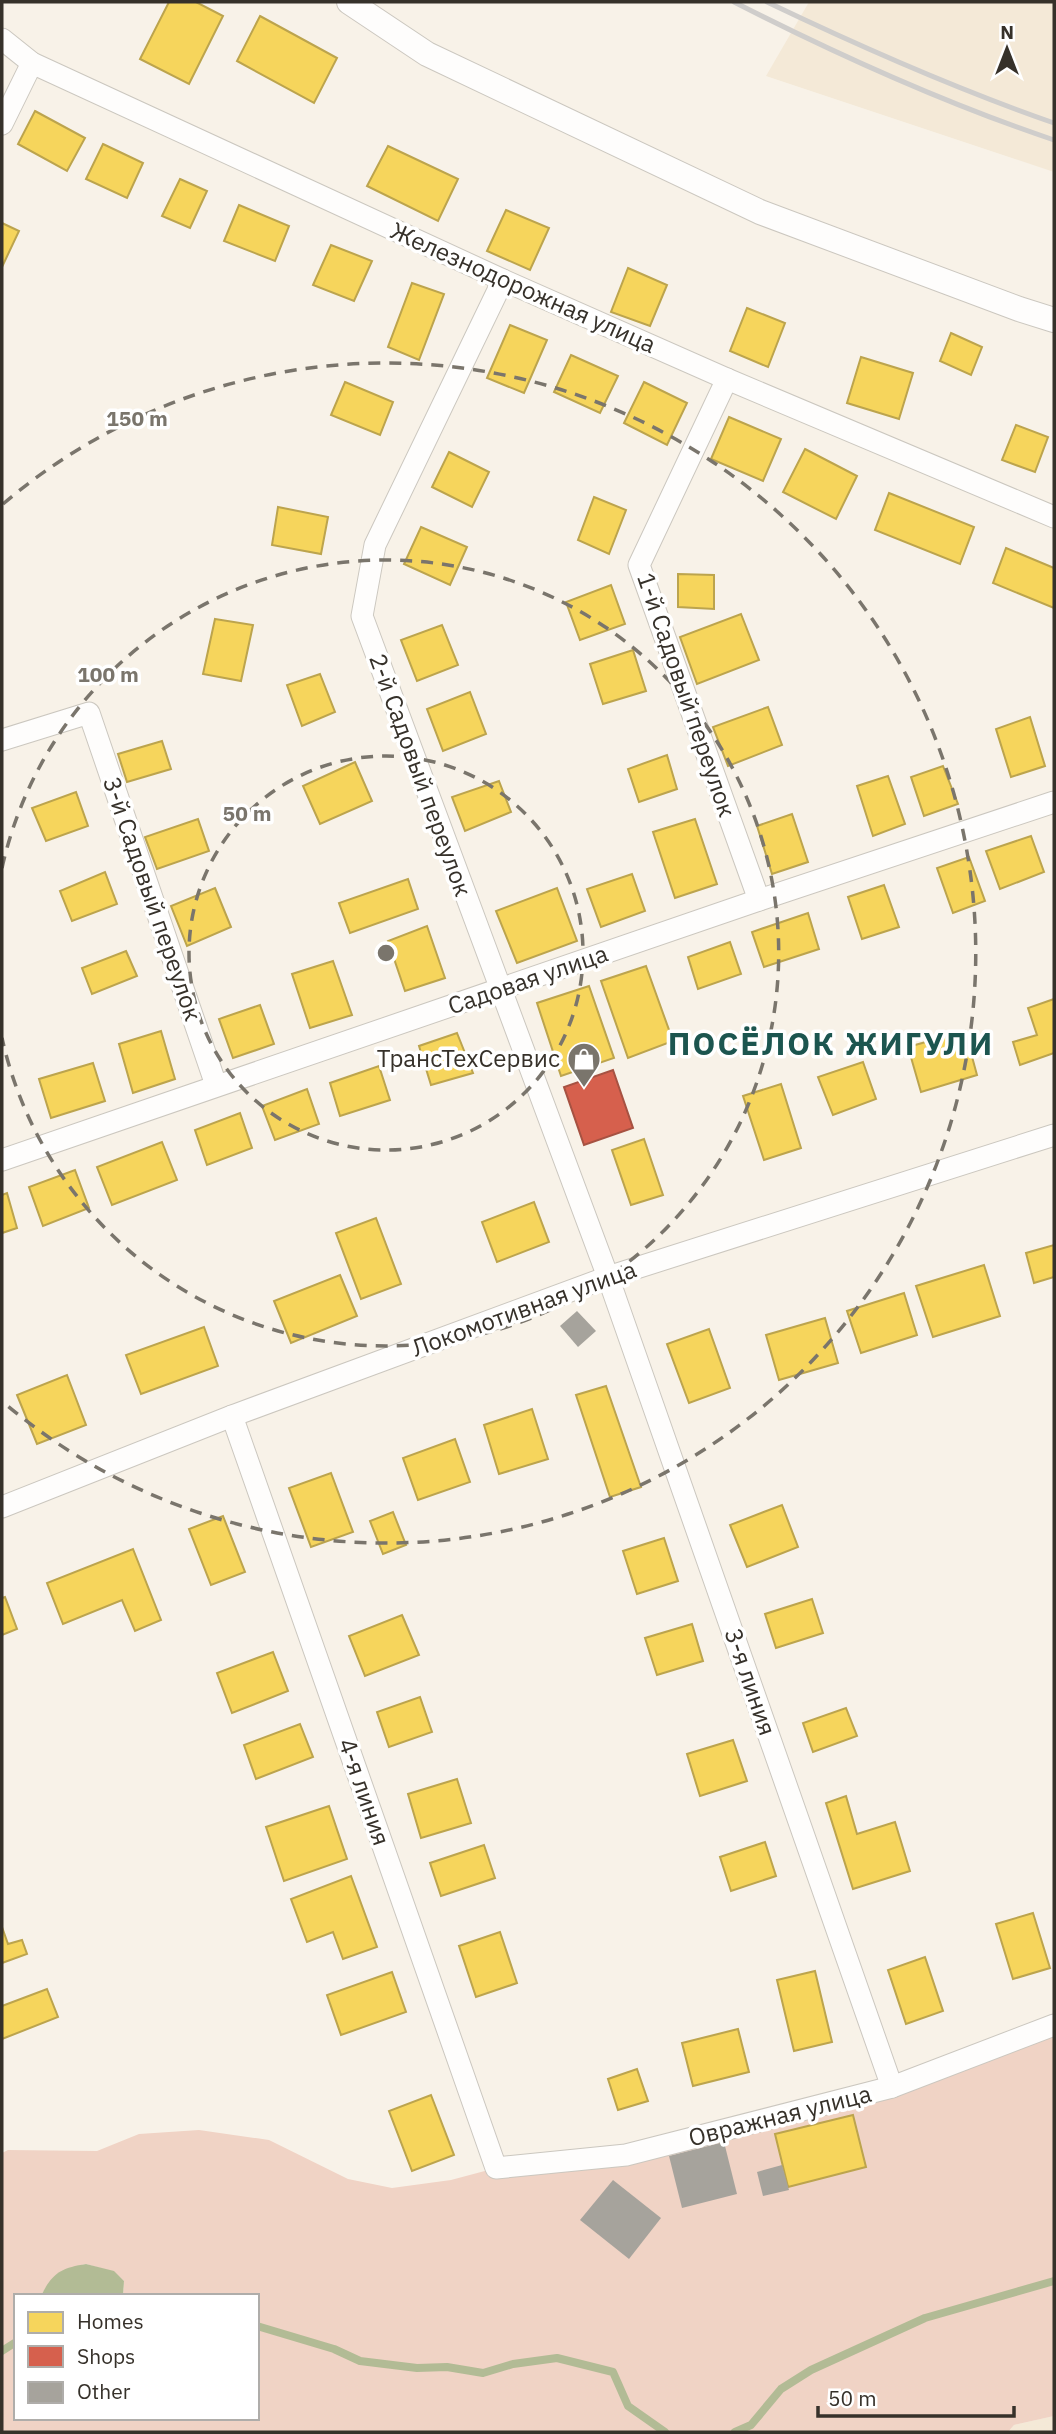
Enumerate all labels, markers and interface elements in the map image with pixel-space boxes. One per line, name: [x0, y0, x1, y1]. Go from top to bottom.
north arrow: [972, 14, 1042, 84]
text: N: [1000, 20, 1014, 44]
street label: Железнодорожная улица: [386, 214, 661, 360]
text: 150 m: [106, 404, 168, 432]
street label: 1-й Садовый переулок: [630, 568, 744, 821]
street label: 2-й Садовый переулок: [362, 649, 480, 900]
text: 100 m: [77, 660, 139, 688]
street label: 3-й Садовый переулок: [96, 772, 210, 1025]
text: 50 m: [223, 799, 271, 827]
street label: Садовая улица: [443, 937, 612, 1021]
centre of rings: [374, 941, 398, 965]
district label: ПОСЁЛОК ЖИГУЛИ: [668, 1022, 994, 1064]
shop icon: ТрансТехСервис: [565, 1040, 603, 1089]
place label: ТрансТехСервис: [377, 1042, 560, 1074]
street label: Локомотивная улица: [407, 1252, 641, 1364]
street label: 3-я линия: [718, 1624, 784, 1739]
street label: 4-я линия: [332, 1734, 398, 1849]
street label: Овражная улица: [685, 2077, 875, 2153]
legend: [14, 2294, 259, 2420]
text: Homes: [77, 2307, 144, 2335]
text: Shops: [77, 2342, 135, 2370]
scale bar: [818, 2374, 1014, 2418]
text: Other: [77, 2377, 131, 2405]
text: 50 m: [828, 2384, 877, 2412]

